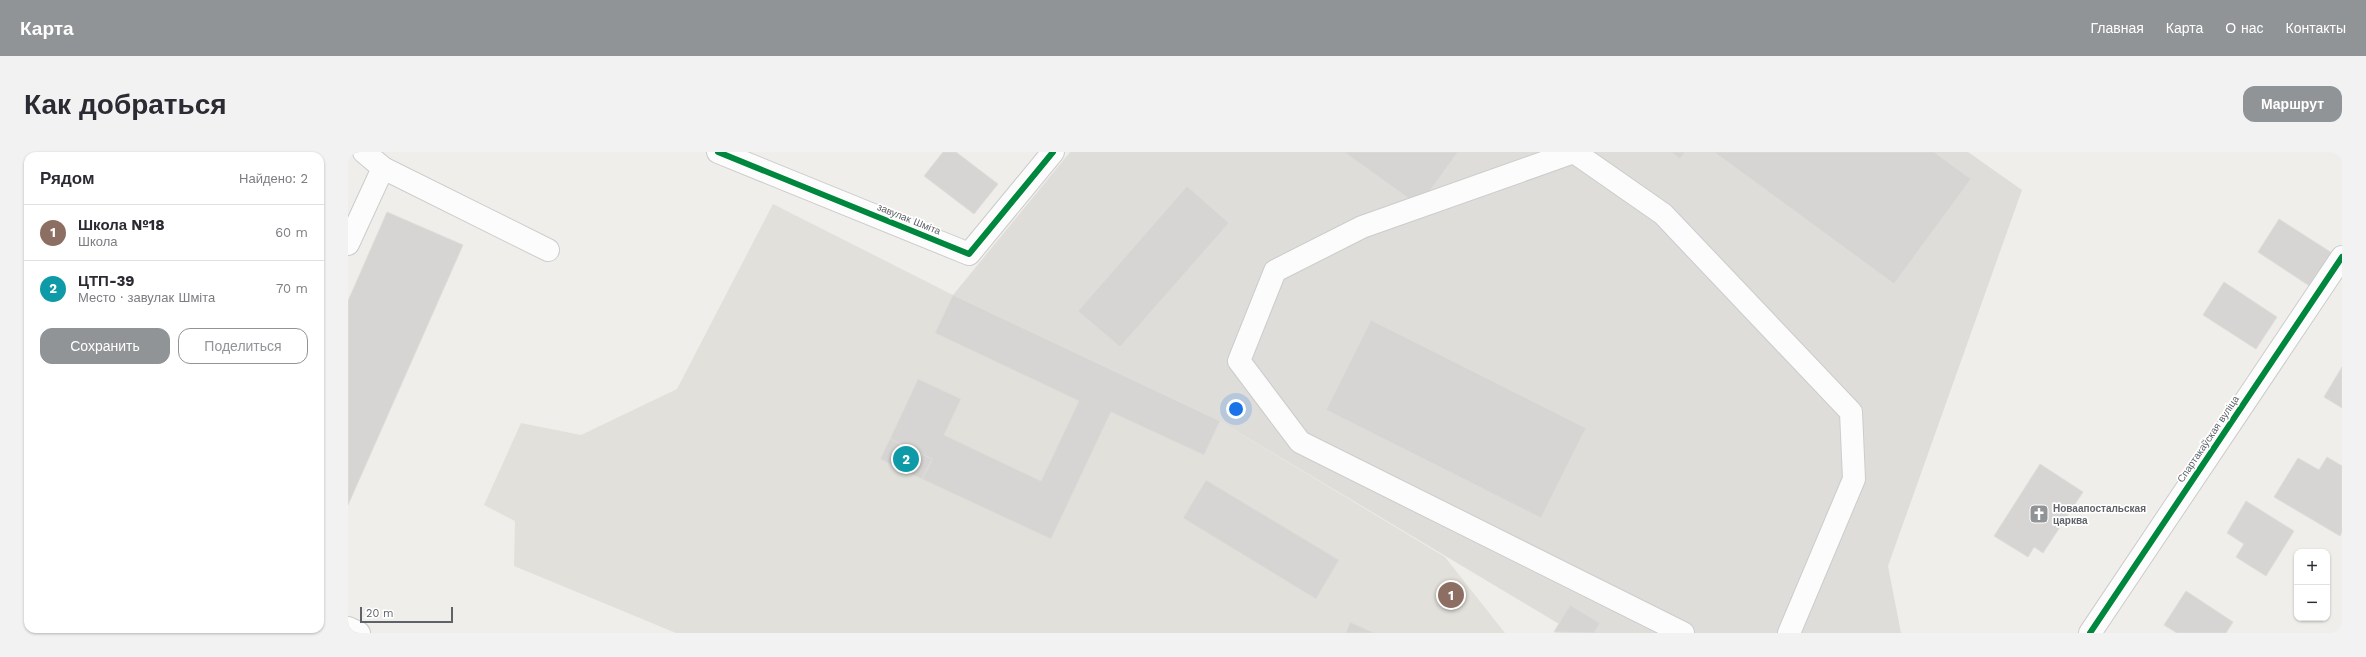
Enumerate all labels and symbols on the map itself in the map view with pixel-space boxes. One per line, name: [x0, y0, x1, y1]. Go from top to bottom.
street label: завулак Шміта: [876, 201, 943, 237]
street label: Спартакаўская вуліца: [2175, 393, 2241, 484]
your location: [1226, 399, 1246, 419]
pin: 2: [893, 444, 919, 474]
church icon: Новаапостальская царква: [2028, 503, 2050, 525]
place label: Новаапостальская царква: [2053, 503, 2146, 526]
pin: 1: [1438, 580, 1464, 610]
scale bar: [360, 605, 453, 624]

